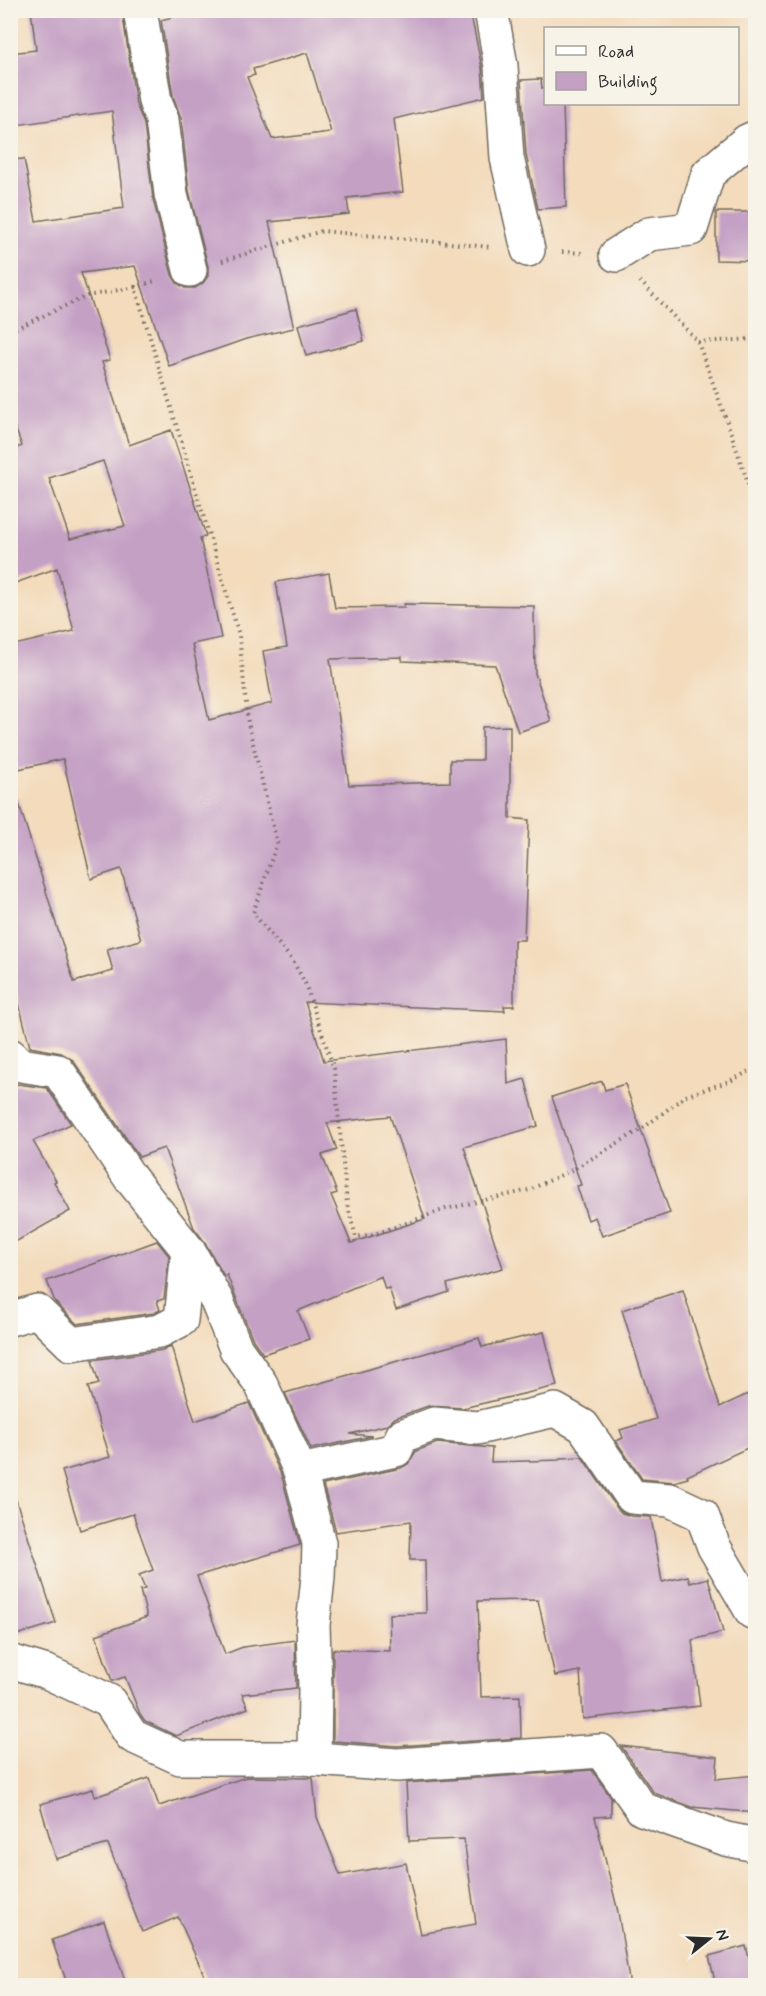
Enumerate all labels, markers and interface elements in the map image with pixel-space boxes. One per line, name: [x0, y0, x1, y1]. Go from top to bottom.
legend: [544, 27, 739, 105]
text: Road: [598, 40, 634, 64]
text: Building: [598, 70, 658, 96]
north arrow: [679, 1909, 739, 1969]
text: N: [710, 1927, 733, 1943]

